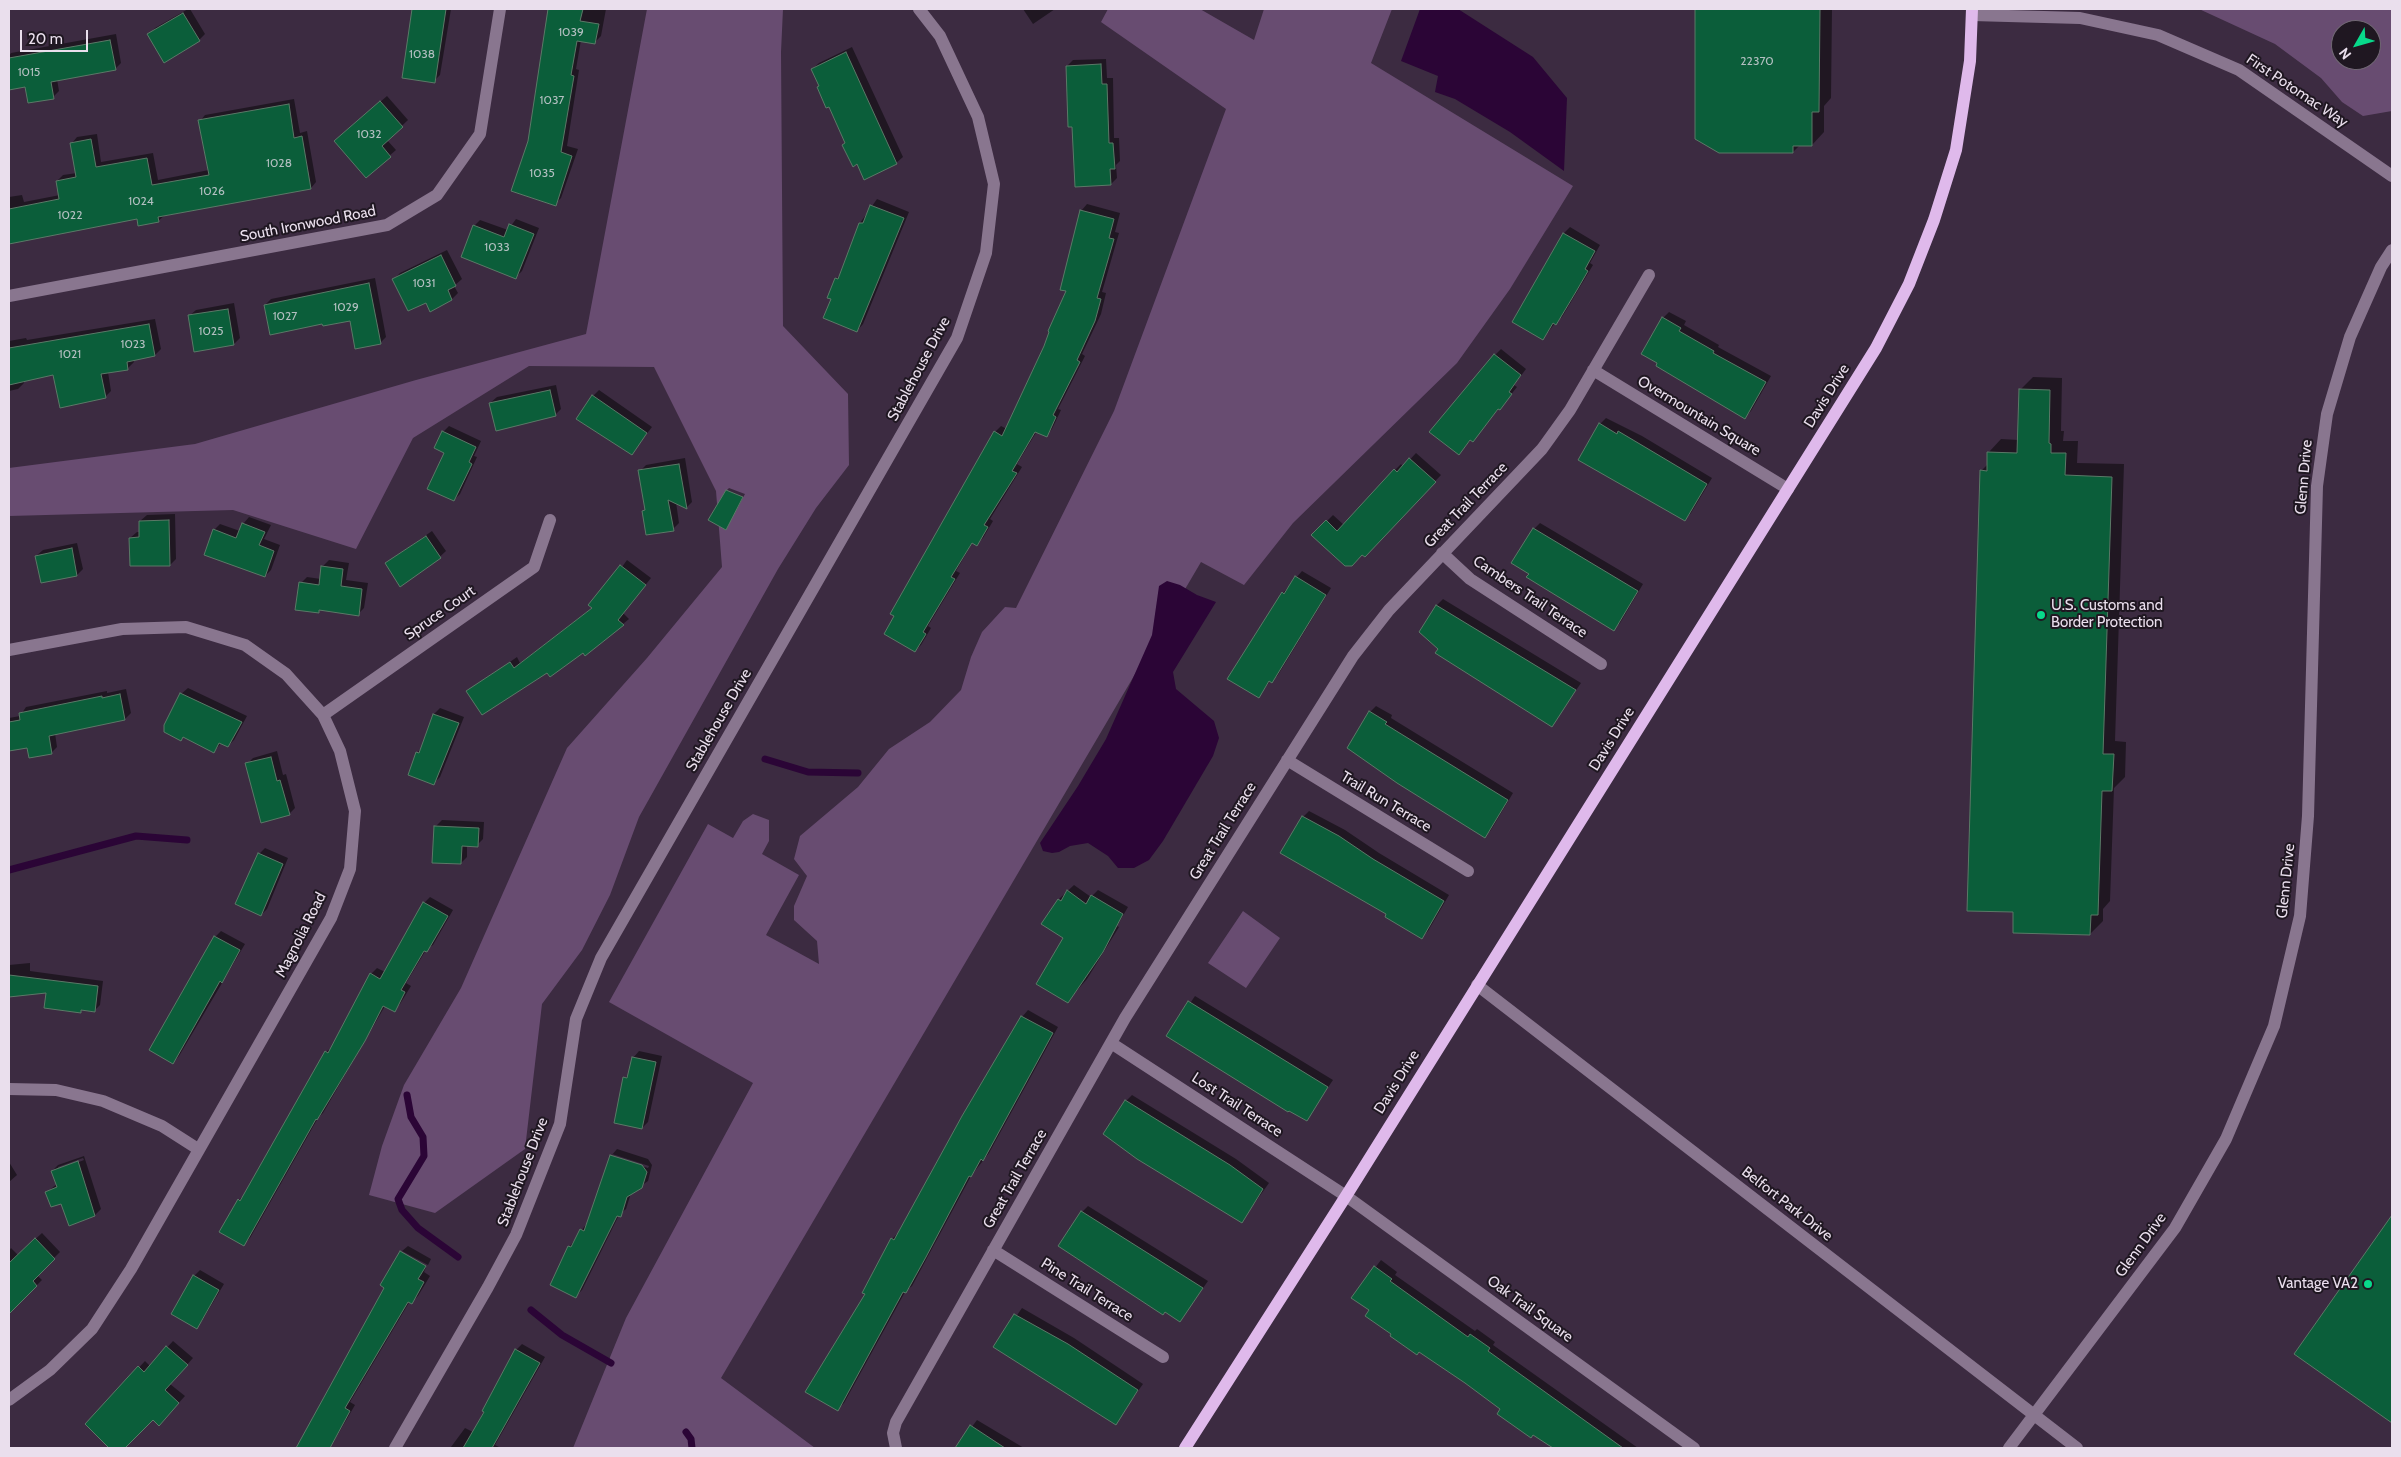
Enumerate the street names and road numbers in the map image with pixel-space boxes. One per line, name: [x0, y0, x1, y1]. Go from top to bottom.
street label: First Potomac Way: [2243, 50, 2351, 132]
street label: South Ironwood Road: [239, 202, 377, 246]
street label: Stablehouse Drive: [884, 314, 954, 424]
street label: Davis Drive: [1800, 361, 1854, 431]
street label: Overmountain Square: [1634, 372, 1764, 460]
street label: Glenn Drive: [2292, 439, 2316, 515]
street label: Great Trail Terrace: [1421, 459, 1511, 551]
street label: Cambers Trail Terrace: [1469, 552, 1591, 642]
street label: Spruce Court: [401, 582, 479, 644]
street label: Stablehouse Drive: [682, 666, 756, 774]
street label: Davis Drive: [1585, 704, 1639, 774]
street label: Trail Run Terrace: [1337, 768, 1435, 836]
street label: Great Trail Terrace: [1186, 779, 1260, 883]
street label: Glenn Drive: [2273, 843, 2299, 919]
street label: Magnolia Road: [272, 889, 330, 981]
street label: Davis Drive: [1370, 1047, 1424, 1117]
street label: Lost Trail Terrace: [1188, 1069, 1286, 1141]
street label: Stablehouse Drive: [494, 1115, 552, 1229]
street label: Great Trail Terrace: [979, 1126, 1051, 1232]
street label: Belfort Park Drive: [1738, 1163, 1836, 1245]
street label: Glenn Drive: [2112, 1209, 2170, 1281]
street label: Pine Trail Terrace: [1038, 1255, 1136, 1325]
street label: Oak Trail Square: [1484, 1272, 1576, 1346]

